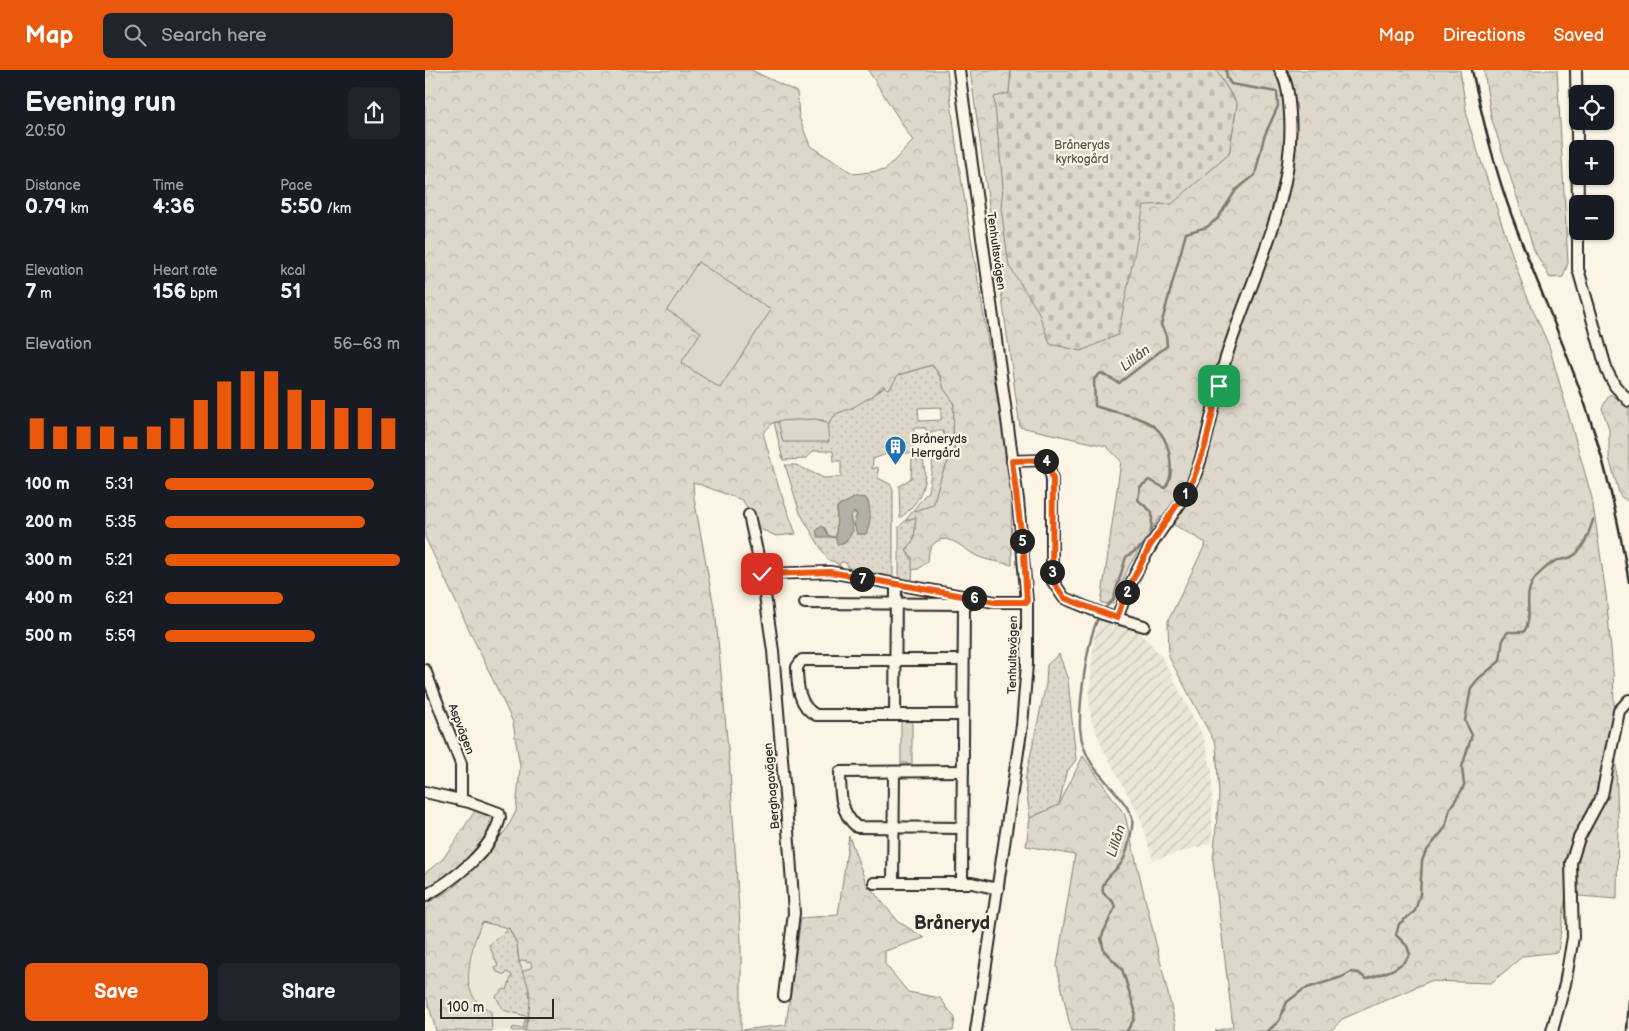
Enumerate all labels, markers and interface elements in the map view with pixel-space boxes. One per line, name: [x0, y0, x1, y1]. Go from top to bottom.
search box: [103, 13, 453, 58]
text: Map: [25, 21, 73, 50]
icon: search: [121, 21, 149, 49]
text: Search here: [161, 24, 267, 47]
text: Map: [1379, 25, 1415, 46]
text: Directions: [1443, 25, 1525, 46]
text: Saved: [1553, 25, 1604, 46]
map controls: [1569, 85, 1614, 240]
button: locate: [1569, 85, 1614, 130]
text: Evening run: [25, 86, 176, 119]
button: share: [348, 87, 400, 139]
text: 20:50: [25, 122, 66, 141]
park label: Bråneryds kyrkogård: [1054, 138, 1110, 167]
button: +: [1569, 140, 1614, 185]
text: Distance: [25, 177, 81, 194]
text: Time: [153, 177, 184, 194]
text: Pace: [280, 177, 312, 194]
text: 0.79: [25, 194, 67, 219]
text: 4:36: [153, 194, 195, 219]
text: 5:50: [280, 194, 323, 219]
button: −: [1569, 195, 1614, 240]
text: km: [67, 200, 89, 217]
text: /km: [323, 200, 351, 217]
street label: Tenhultsvägen: [983, 211, 1009, 291]
text: Elevation: [25, 262, 83, 279]
text: Heart rate: [153, 262, 217, 279]
text: kcal: [280, 262, 305, 279]
text: 7: [25, 279, 37, 304]
text: 156: [153, 279, 186, 304]
text: 51: [280, 279, 301, 304]
text: m: [37, 285, 52, 302]
text: bpm: [186, 285, 218, 302]
text: Elevation: [25, 335, 92, 354]
text: 56–63 m: [333, 335, 400, 354]
water label: Lillån: [1117, 341, 1153, 375]
pin: [1198, 365, 1240, 407]
icon: arrive: [1205, 372, 1233, 400]
place label: Bråneryds Herrgård: [911, 432, 967, 461]
building icon: Bråneryds Herrgård: [883, 434, 907, 465]
pin: 4: [1033, 448, 1059, 474]
text: 4: [1042, 453, 1051, 470]
text: 100 m: [25, 475, 70, 494]
text: 5:31: [105, 475, 133, 494]
pin: 1: [1173, 482, 1197, 506]
text: 1: [1183, 486, 1188, 503]
text: 200 m: [25, 513, 72, 532]
text: 5:35: [105, 513, 136, 532]
pin: 5: [1009, 528, 1035, 554]
text: 5: [1018, 533, 1027, 550]
text: 300 m: [25, 551, 72, 570]
text: 5:21: [105, 551, 133, 570]
pin: [741, 553, 783, 595]
icon: check: [748, 560, 776, 588]
pin: 3: [1039, 560, 1065, 584]
text: 3: [1048, 564, 1057, 581]
pin: 7: [849, 566, 875, 592]
text: 7: [859, 571, 866, 588]
pin: 2: [1115, 580, 1139, 604]
text: 2: [1123, 584, 1132, 601]
pin: 6: [961, 586, 987, 610]
text: 400 m: [25, 589, 72, 608]
text: 6:21: [105, 589, 133, 608]
text: 6: [970, 590, 979, 607]
street label: Tenhultsvägen: [1005, 615, 1021, 694]
text: 500 m: [25, 627, 72, 646]
text: 5:59: [105, 627, 136, 646]
street label: Aspvägen: [445, 702, 478, 757]
street label: Berghagavägen: [761, 742, 783, 830]
water label: Lillån: [1103, 822, 1129, 859]
district label: Bråneryd: [914, 913, 990, 934]
button: Save: [25, 963, 208, 1021]
button: Share: [218, 963, 400, 1021]
scale bar: [440, 996, 554, 1019]
text: 100 m: [447, 999, 484, 1016]

